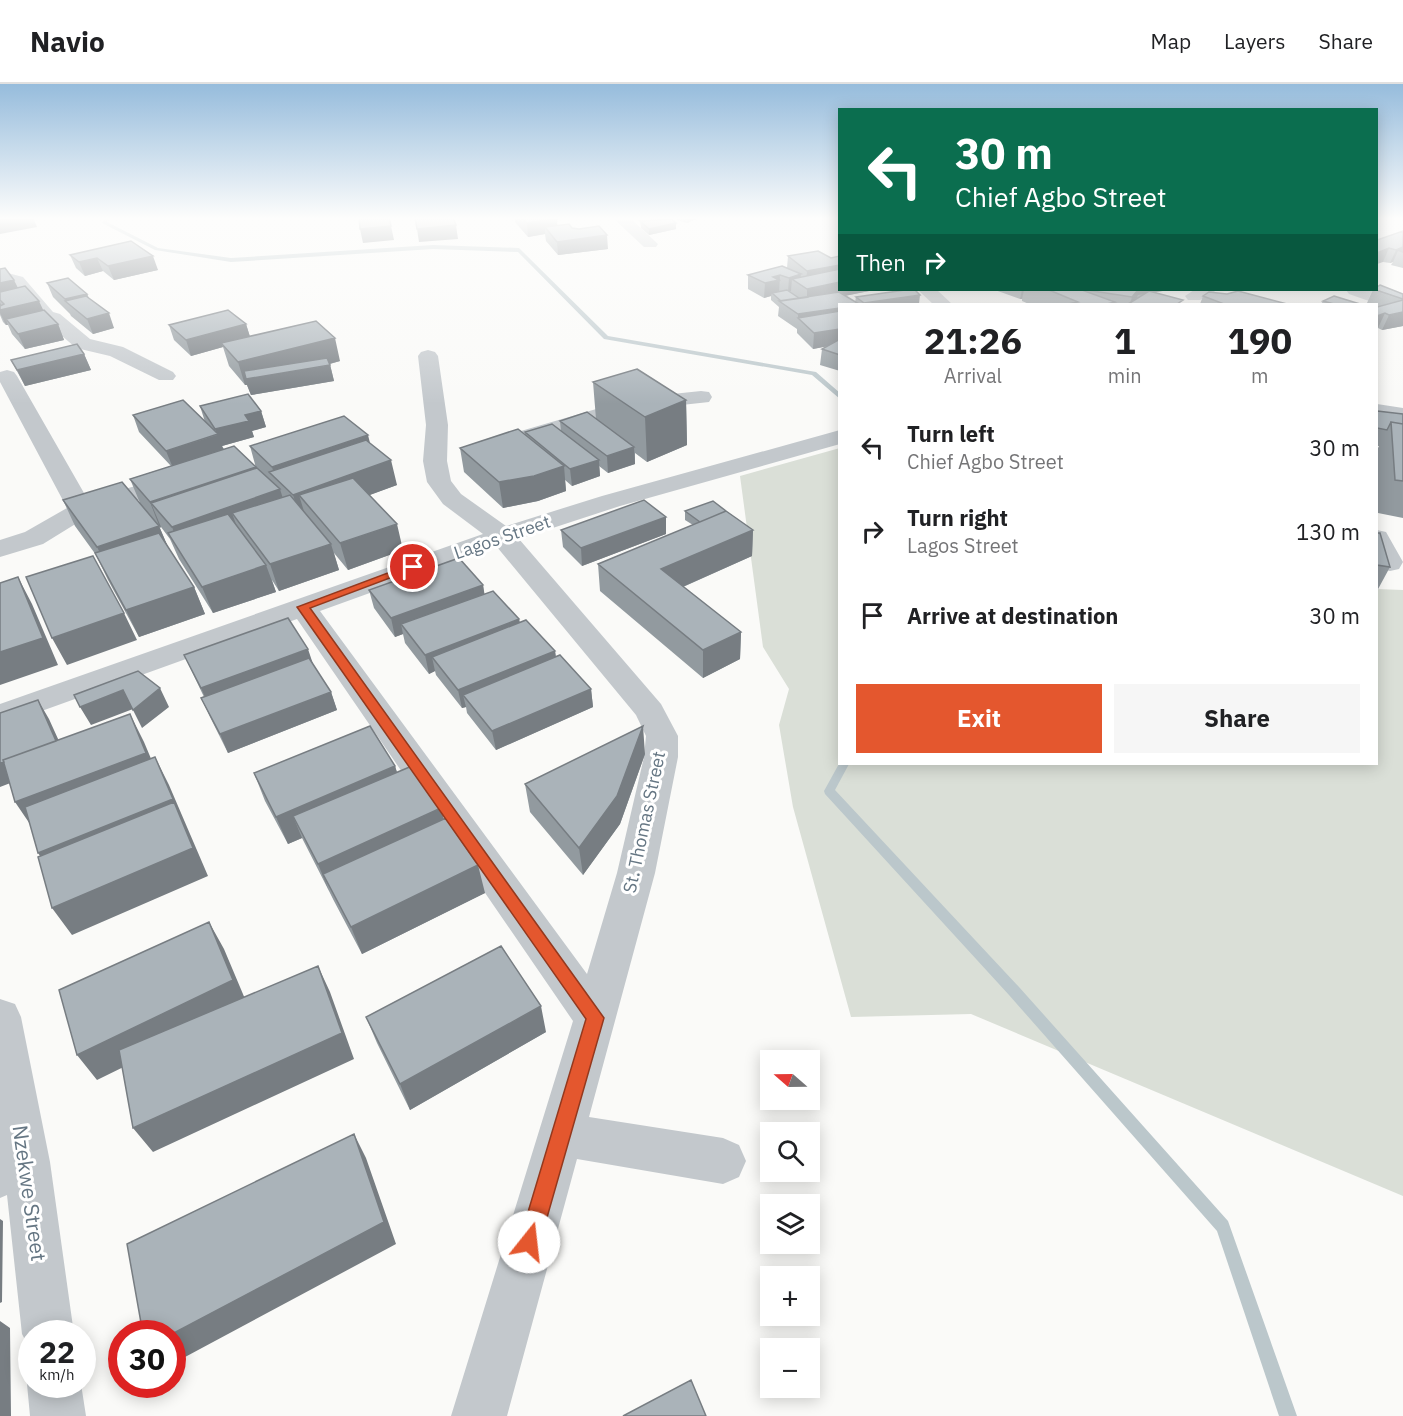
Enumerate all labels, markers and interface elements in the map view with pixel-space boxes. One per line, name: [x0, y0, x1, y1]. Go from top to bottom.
text: Navio: [30, 23, 105, 60]
text: Map: [1151, 27, 1191, 55]
text: Layers: [1224, 27, 1286, 55]
text: Share: [1319, 27, 1373, 55]
text: 30 m: [955, 126, 1053, 181]
icon: left: [856, 132, 934, 210]
text: Chief Agbo Street: [955, 179, 1167, 214]
icon: right: [918, 246, 951, 279]
text: Then: [856, 248, 906, 277]
text: 21:26: [924, 317, 1022, 364]
text: 1: [1114, 317, 1136, 364]
text: 190: [1227, 317, 1292, 364]
text: Arrival: [944, 362, 1002, 389]
text: min: [1108, 362, 1142, 389]
text: m: [1251, 362, 1269, 389]
text: Turn left: [907, 419, 995, 448]
icon: left: [856, 431, 889, 464]
text: 30 m: [1309, 433, 1360, 462]
text: Chief Agbo Street: [907, 448, 1064, 475]
text: Turn right: [907, 503, 1008, 532]
street label: Lagos Street: [451, 510, 553, 564]
icon: right: [856, 515, 889, 548]
text: 130 m: [1296, 517, 1360, 546]
text: Lagos Street: [907, 532, 1019, 559]
pin: [387, 541, 438, 592]
icon: arrive: [396, 550, 429, 583]
icon: arrive: [856, 599, 889, 632]
text: Arrive at destination: [907, 601, 1118, 630]
text: 30 m: [1309, 601, 1360, 630]
button: Exit: [856, 684, 1102, 753]
button: Share: [1114, 684, 1360, 753]
street label: St. Thomas Street: [618, 749, 670, 895]
north arrow: [760, 1050, 820, 1110]
map controls: [760, 1050, 820, 1398]
button: search: [760, 1122, 820, 1182]
street label: Nzekwe Street: [7, 1123, 53, 1263]
button: layers: [760, 1194, 820, 1254]
position arrow: [497, 1210, 561, 1274]
button: +: [760, 1266, 820, 1326]
speed limit sign: 30: [108, 1320, 186, 1398]
text: 22: [39, 1332, 75, 1371]
button: −: [760, 1338, 820, 1398]
text: km/h: [39, 1365, 75, 1384]

